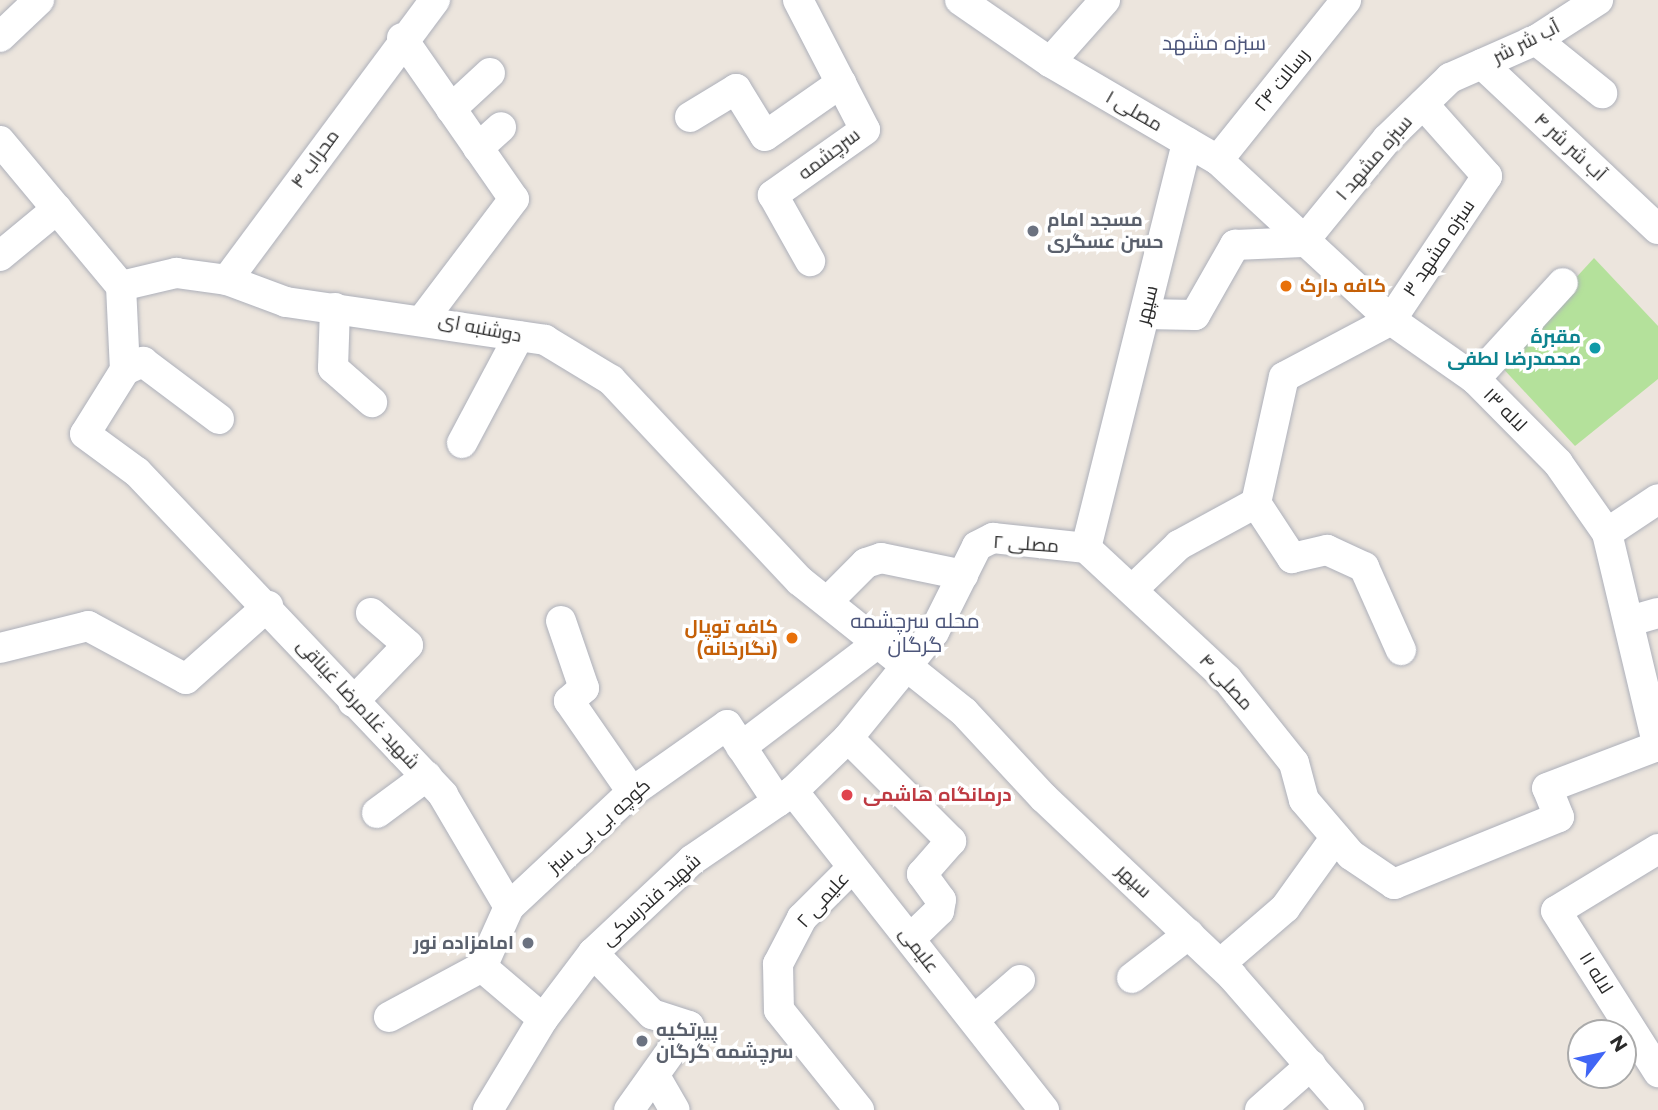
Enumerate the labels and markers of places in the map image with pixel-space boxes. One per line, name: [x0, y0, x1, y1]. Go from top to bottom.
place label: مسجد امام حسن عسگری: [1047, 209, 1163, 253]
marker: مسجد امام حسن عسگری: [1025, 223, 1041, 239]
place label: کافه دارک: [1300, 275, 1386, 297]
marker: کافه دارک: [1278, 278, 1294, 294]
place label: مقبرهٔ محمدرضا لطفی: [1447, 326, 1581, 370]
marker: مقبرهٔ محمدرضا لطفی: [1587, 340, 1603, 356]
place label: کافه توپال (نگارخانه): [685, 616, 778, 660]
marker: کافه توپال (نگارخانه): [784, 630, 800, 646]
place label: درمانگاه هاشمی: [863, 784, 1012, 806]
marker: درمانگاه هاشمی: [837, 785, 857, 805]
place label: امامزاده نور: [413, 932, 514, 954]
marker: امامزاده نور: [520, 935, 536, 951]
place label: پیرتکیه سرچشمه گرگان: [656, 1019, 793, 1063]
marker: پیرتکیه سرچشمه گرگان: [634, 1033, 650, 1049]

